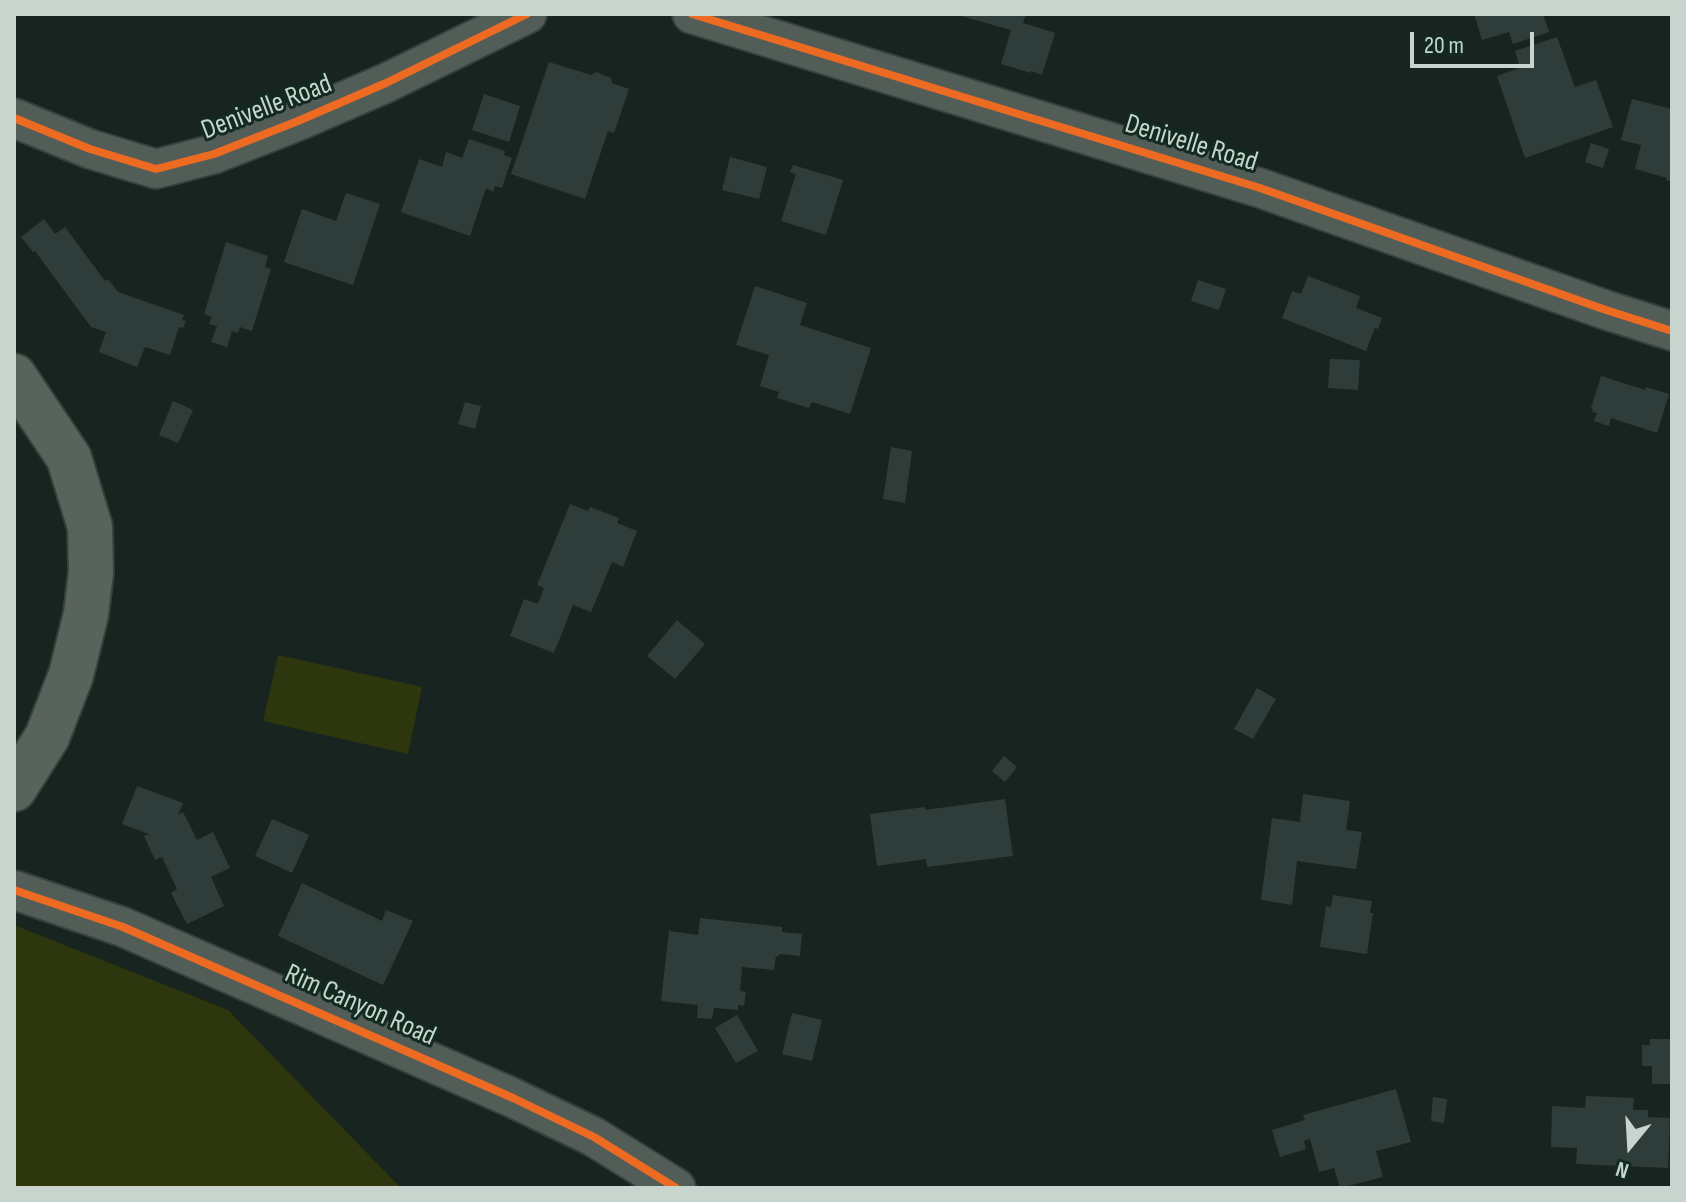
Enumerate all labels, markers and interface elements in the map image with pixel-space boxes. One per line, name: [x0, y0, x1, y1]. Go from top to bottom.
scale bar: [1414, 16, 1538, 66]
text: 20 m: [1424, 31, 1464, 60]
street label: Denivelle Road: [197, 68, 337, 148]
street label: Denivelle Road: [1121, 108, 1261, 180]
street label: Rim Canyon Road: [279, 958, 441, 1054]
north arrow: [1590, 1106, 1670, 1186]
text: N: [1613, 1155, 1632, 1184]

